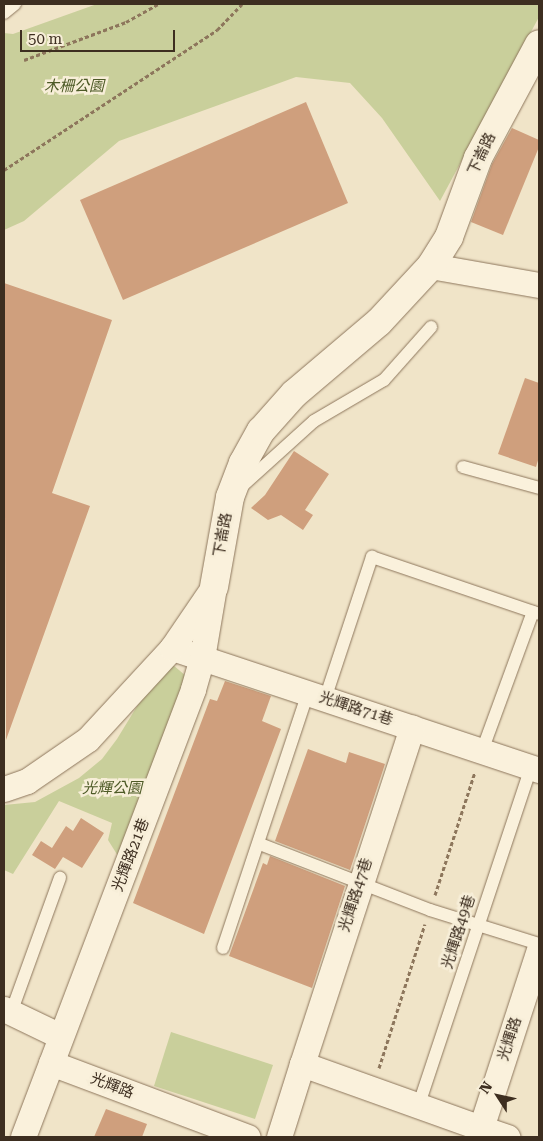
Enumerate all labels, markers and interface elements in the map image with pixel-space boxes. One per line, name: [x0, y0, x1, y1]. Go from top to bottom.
scale bar: [22, 20, 178, 52]
text: 50 m: [28, 30, 62, 48]
park label: 木柵公園: [44, 78, 104, 96]
street label: 下崙路: [464, 130, 500, 178]
street label: 下崙路: [210, 511, 236, 559]
street label: 光輝路71巷: [317, 689, 395, 729]
park label: 光輝公園: [82, 780, 142, 798]
street label: 光輝路21巷: [109, 816, 153, 894]
street label: 光輝路47巷: [336, 856, 376, 934]
street label: 光輝路49巷: [439, 893, 479, 971]
street label: 光輝路: [494, 1015, 526, 1063]
street label: 光輝路: [88, 1070, 136, 1102]
north arrow: [473, 1071, 523, 1121]
text: N: [476, 1078, 495, 1096]

